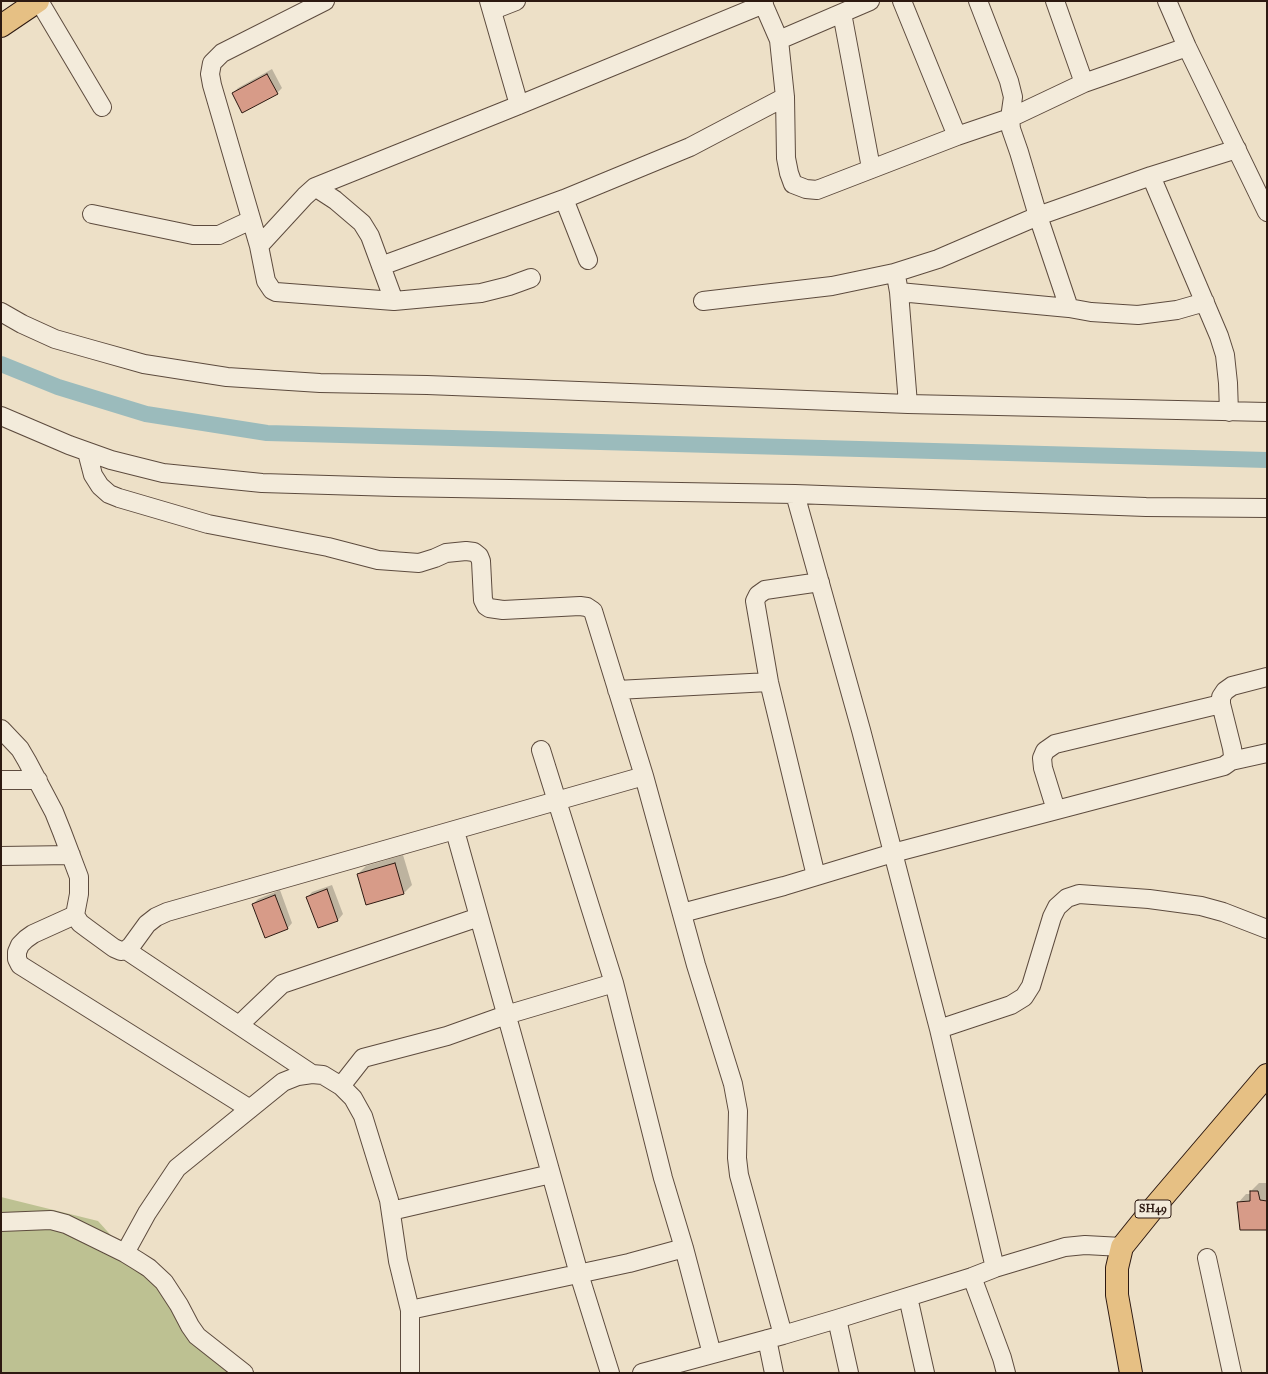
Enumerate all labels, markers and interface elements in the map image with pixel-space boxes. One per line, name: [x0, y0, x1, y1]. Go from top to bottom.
road number: SH49: [1135, 1200, 1171, 1218]

